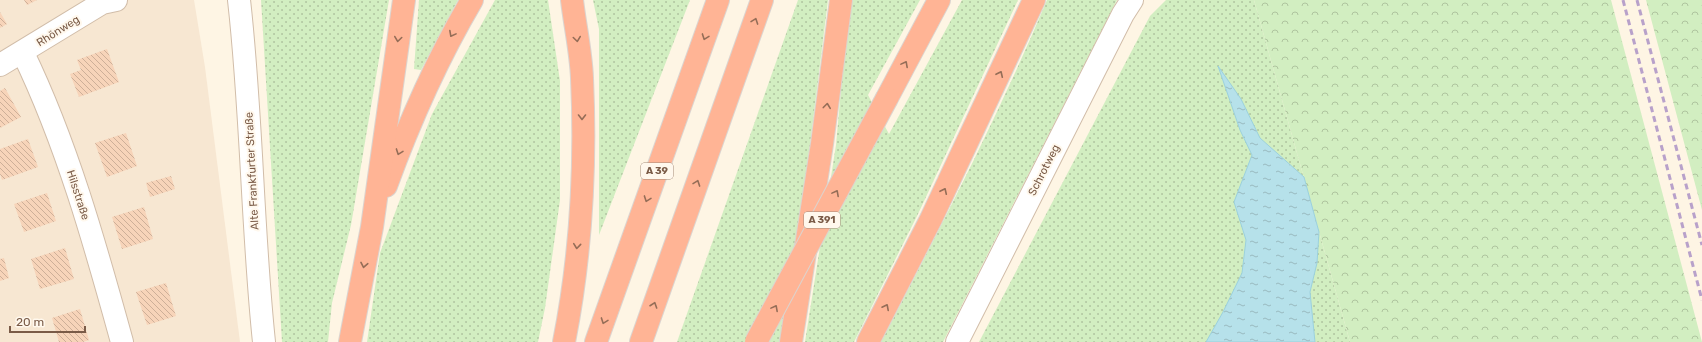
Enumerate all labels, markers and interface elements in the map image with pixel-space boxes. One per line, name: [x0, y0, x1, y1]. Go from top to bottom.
street label: Rhönweg: [34, 13, 82, 49]
one-way arrow: [750, 17, 758, 24]
one-way arrow: [449, 30, 457, 37]
one-way arrow: [702, 33, 710, 40]
one-way arrow: [394, 36, 403, 42]
one-way arrow: [572, 36, 581, 42]
one-way arrow: [901, 61, 908, 68]
one-way arrow: [995, 70, 1003, 78]
one-way arrow: [822, 102, 831, 109]
street label: Alte Frankfurter Straße: [242, 112, 262, 230]
one-way arrow: [578, 114, 586, 120]
street label: Schrotweg: [1026, 142, 1062, 198]
one-way arrow: [395, 149, 403, 156]
road number: A 39: [641, 163, 673, 179]
street label: Hilsstraße: [64, 168, 92, 222]
one-way arrow: [692, 179, 700, 186]
one-way arrow: [939, 188, 947, 195]
one-way arrow: [832, 190, 839, 197]
one-way arrow: [644, 195, 652, 202]
road number: A 391: [804, 212, 840, 228]
one-way arrow: [573, 243, 582, 249]
one-way arrow: [360, 262, 368, 268]
one-way arrow: [649, 302, 657, 309]
one-way arrow: [770, 304, 778, 312]
one-way arrow: [881, 304, 889, 312]
scale bar: [10, 308, 85, 334]
text: 20 m: [16, 315, 44, 329]
one-way arrow: [600, 318, 608, 325]

